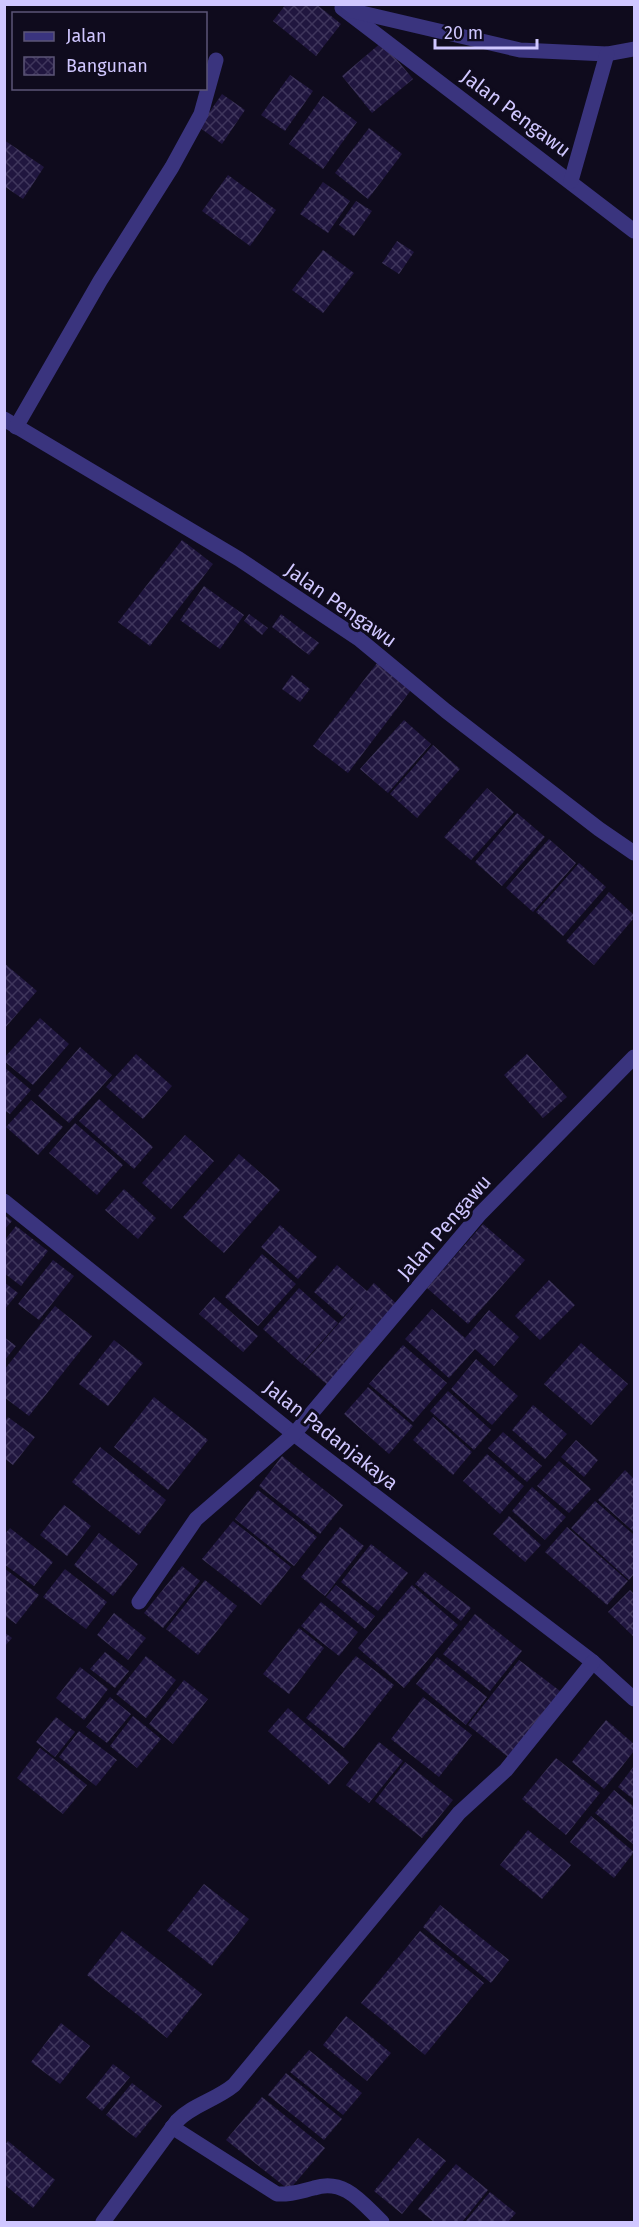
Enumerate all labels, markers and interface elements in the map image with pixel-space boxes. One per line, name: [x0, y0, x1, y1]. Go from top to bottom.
legend: [12, 12, 207, 90]
scale bar: [435, 12, 537, 50]
text: 20 m: [444, 22, 483, 44]
text: Jalan: [66, 25, 107, 47]
text: Bangunan: [66, 55, 148, 77]
street label: Jalan Pengawu: [457, 64, 575, 162]
street label: Jalan Pengawu: [281, 558, 401, 652]
street label: Jalan Pengawu: [392, 1170, 496, 1284]
street label: Jalan Padanjakaya: [259, 1375, 403, 1495]

